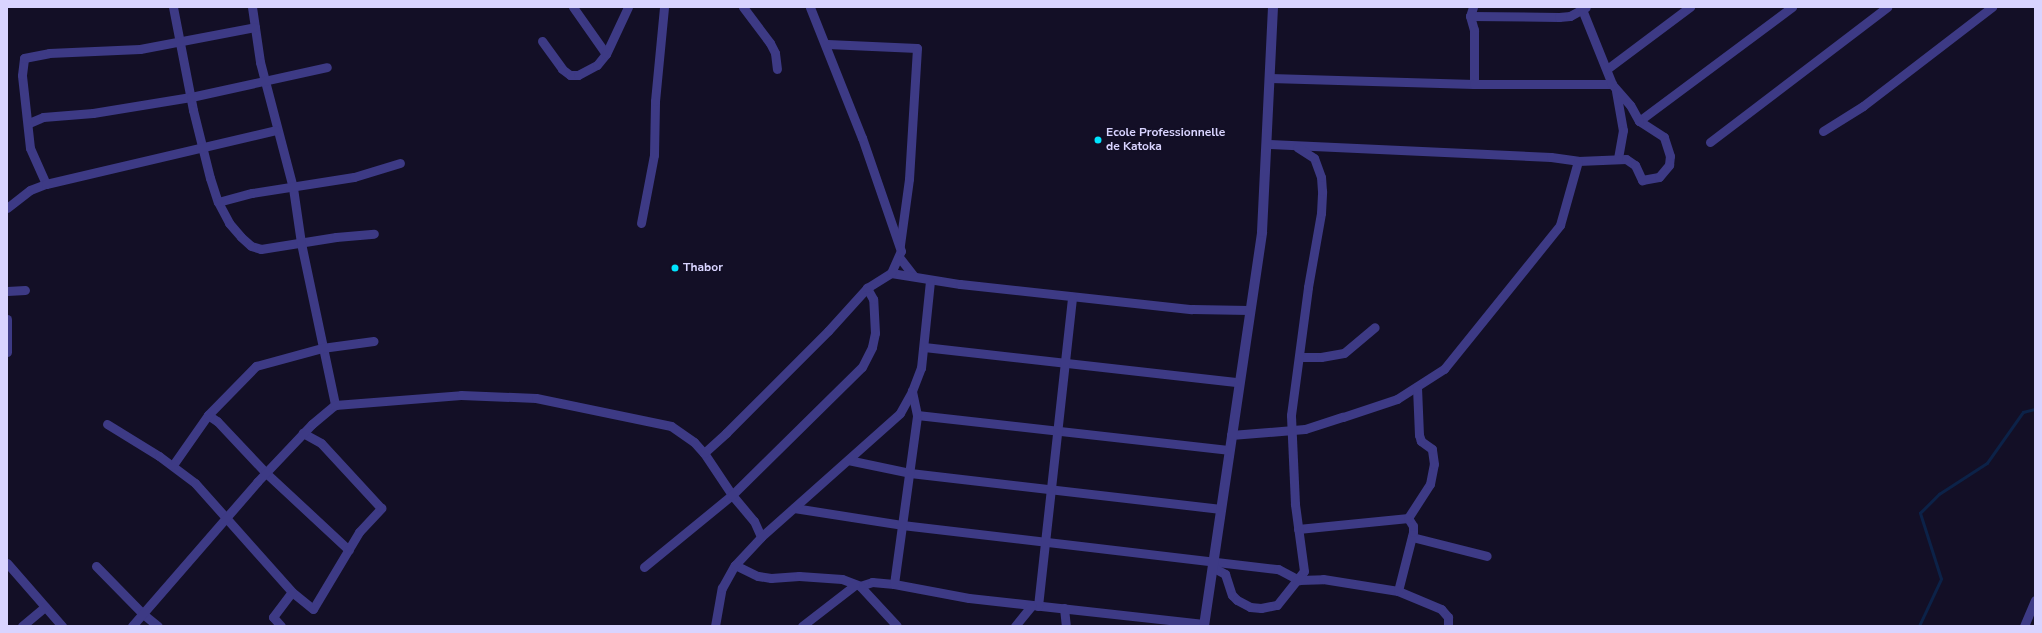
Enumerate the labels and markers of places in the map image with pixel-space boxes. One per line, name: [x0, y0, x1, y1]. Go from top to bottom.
place label: Ecole Professionnelle de Katoka: [1106, 126, 1225, 154]
marker: Ecole Professionnelle de Katoka: [1093, 135, 1103, 145]
place label: Thabor: [683, 261, 723, 275]
marker: Thabor: [670, 263, 680, 273]

